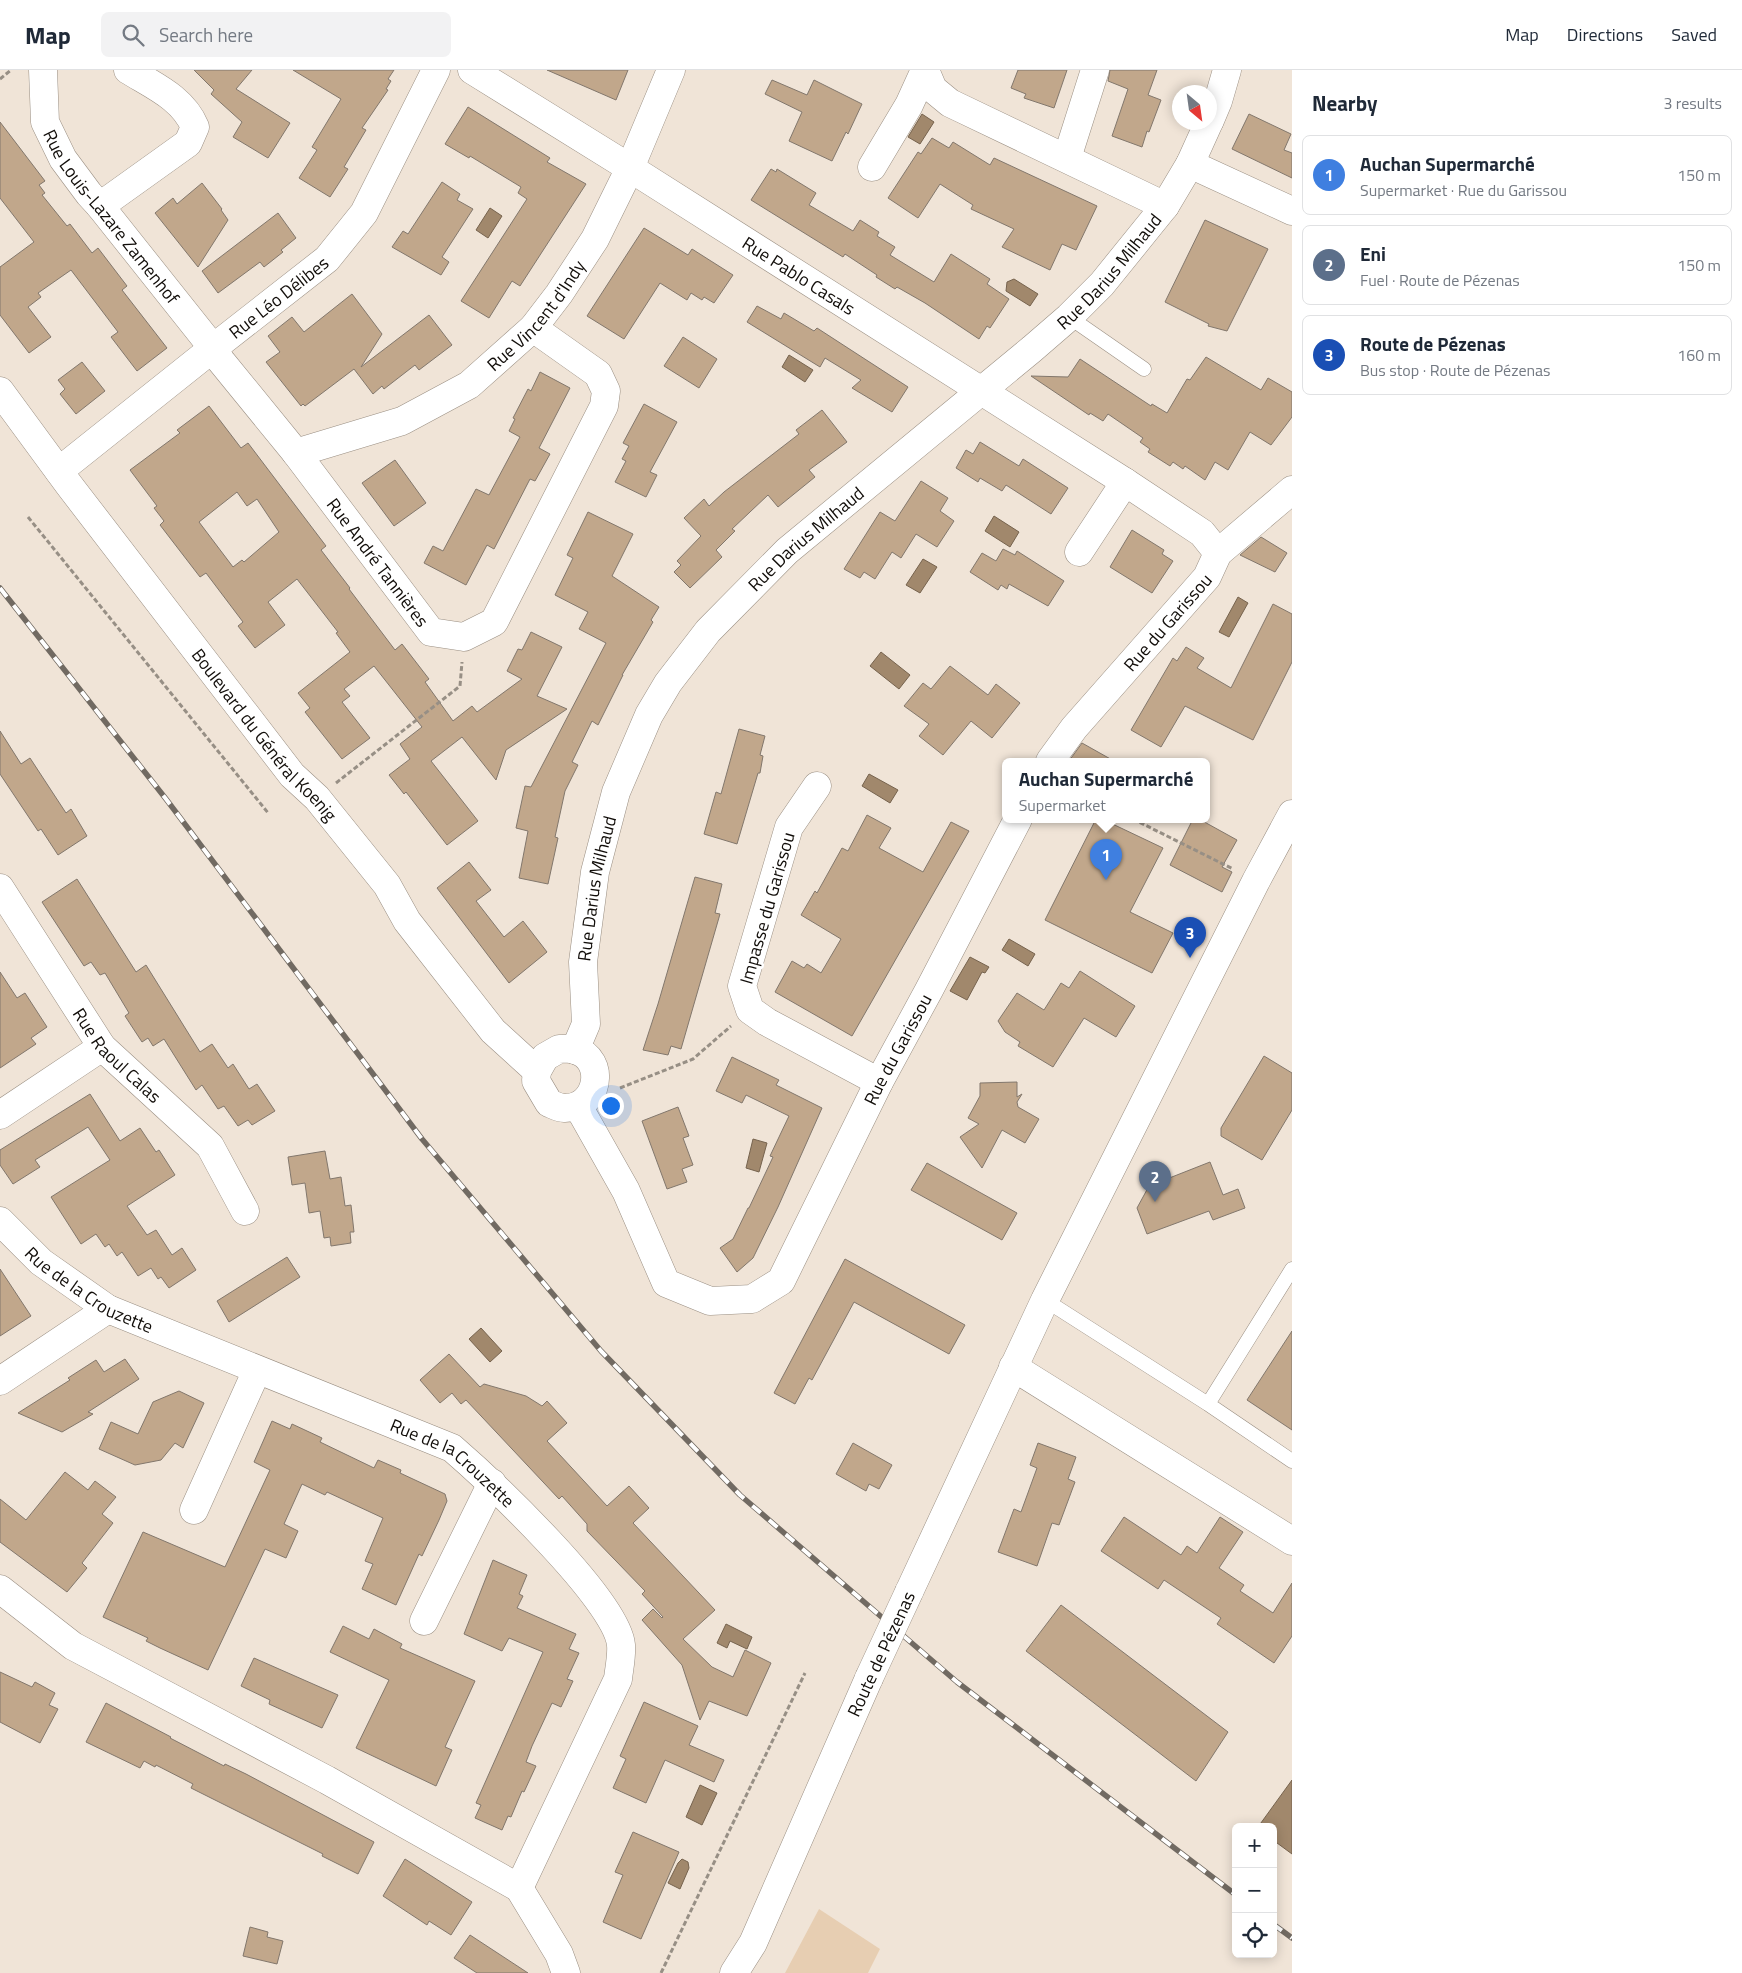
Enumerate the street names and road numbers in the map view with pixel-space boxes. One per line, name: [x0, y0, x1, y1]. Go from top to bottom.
street label: Rue Louis-Lazare Zamenhof: [37, 125, 186, 309]
street label: Rue Darius Milhaud: [1050, 207, 1168, 336]
street label: Rue Pablo Casals: [737, 229, 861, 321]
street label: Rue Léo Délibes: [223, 249, 334, 345]
street label: Rue Vincent d'Indy: [480, 254, 592, 377]
street label: Rue Darius Milhaud: [741, 480, 870, 597]
street label: Rue André Tannières: [321, 492, 436, 632]
street label: Rue du Garissou: [1117, 567, 1218, 677]
street label: Boulevard du Général Koenig: [186, 642, 344, 827]
street label: Rue Darius Milhaud: [570, 813, 623, 963]
street label: Impasse du Garissou: [732, 829, 802, 987]
street label: Rue du Garissou: [856, 989, 938, 1109]
street label: Rue Raoul Calas: [67, 1002, 168, 1109]
street label: Rue de la Crouzette: [19, 1240, 157, 1339]
street label: Rue de la Crouzette: [386, 1411, 521, 1513]
street label: Route de Pézenas: [840, 1587, 922, 1721]

